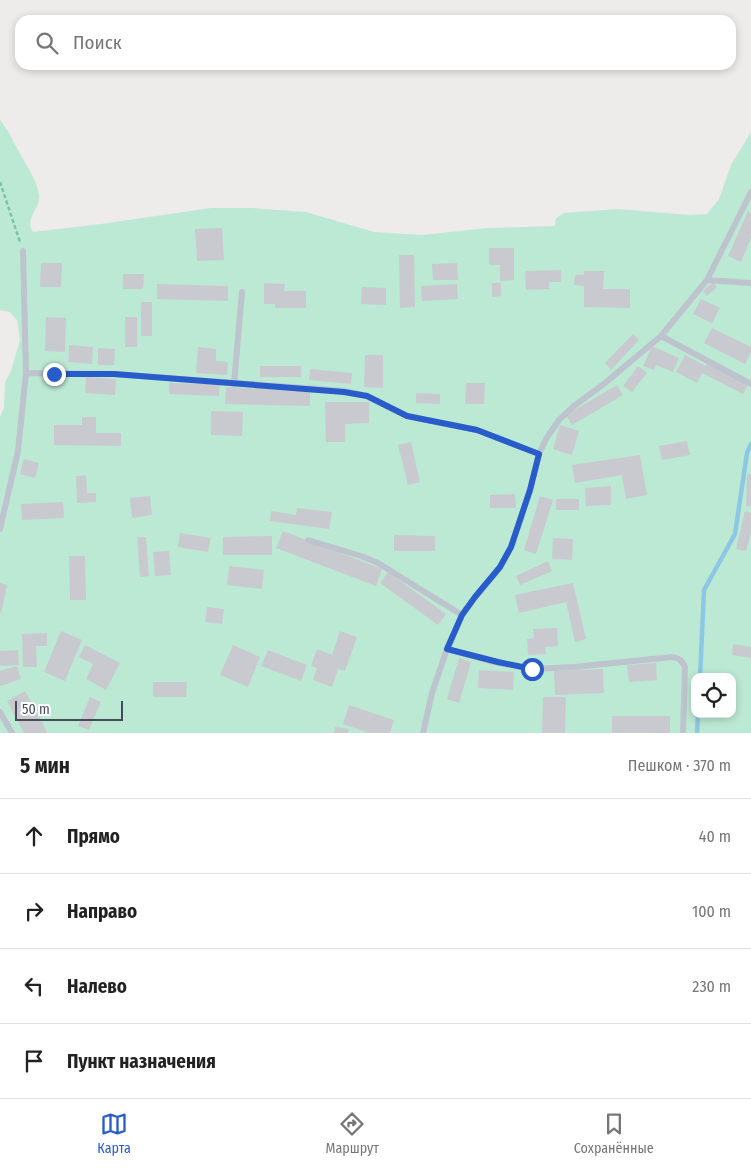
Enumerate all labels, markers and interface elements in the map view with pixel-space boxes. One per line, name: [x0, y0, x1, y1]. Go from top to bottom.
search box: [15, 15, 736, 70]
icon: search: [33, 29, 61, 57]
text: Поиск: [73, 31, 122, 54]
route end: [43, 363, 66, 386]
route start: [521, 658, 544, 681]
map controls: [691, 673, 736, 718]
button: locate: [691, 673, 736, 718]
scale bar: [15, 698, 122, 721]
text: 50 m: [22, 701, 50, 718]
text: 5 мин: [20, 753, 70, 779]
text: Пешком · 370 m: [628, 756, 731, 775]
icon: ahead: [20, 822, 48, 850]
text: Прямо: [67, 825, 120, 848]
text: 40 m: [699, 827, 731, 846]
icon: right: [20, 897, 48, 925]
text: Направо: [67, 900, 137, 923]
text: 100 m: [692, 902, 731, 921]
icon: left: [20, 972, 48, 1000]
text: Налево: [67, 975, 127, 998]
text: 230 m: [692, 977, 731, 996]
icon: arrive: [20, 1047, 48, 1075]
text: Пункт назначения: [67, 1050, 216, 1073]
tab: Карта: [97, 1110, 131, 1157]
tab: Маршрут: [325, 1110, 379, 1157]
tab: Сохранённые: [574, 1110, 654, 1157]

